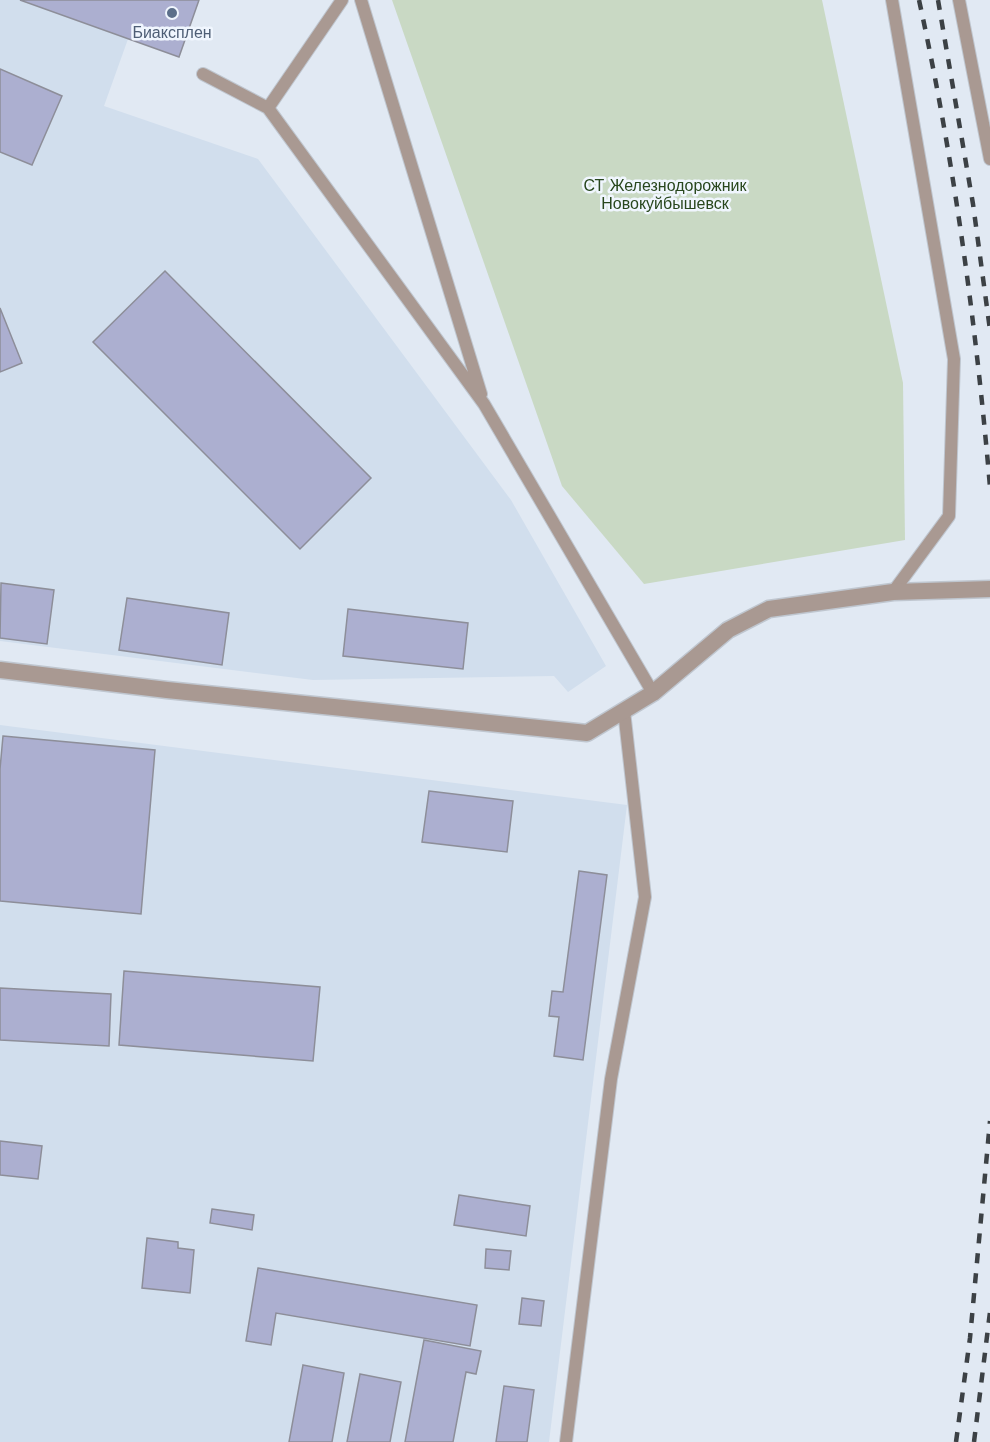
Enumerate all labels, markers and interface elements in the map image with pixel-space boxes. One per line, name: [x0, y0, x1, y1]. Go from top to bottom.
marker: Биаксплен: [165, 6, 179, 20]
place label: Биаксплен: [132, 23, 212, 42]
park label: СТ Железнодорожник Новокуйбышевск: [583, 176, 748, 213]

